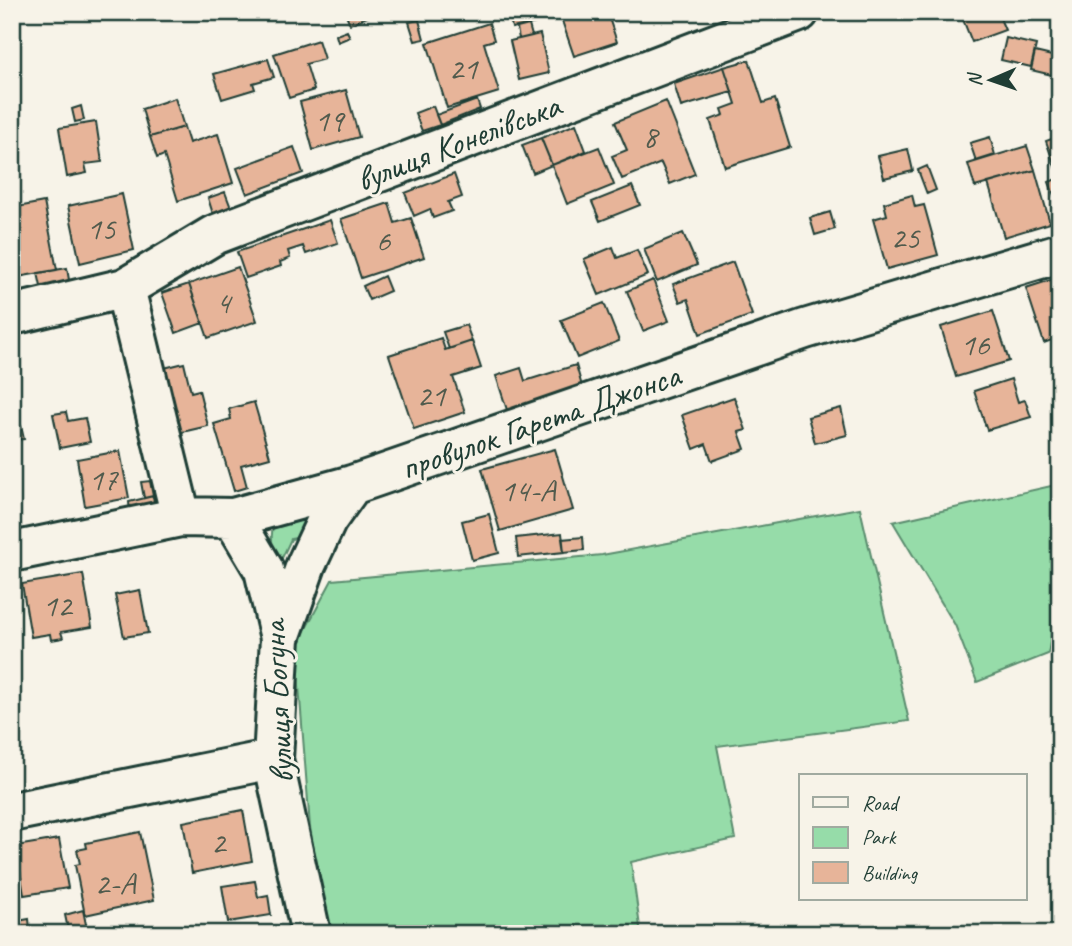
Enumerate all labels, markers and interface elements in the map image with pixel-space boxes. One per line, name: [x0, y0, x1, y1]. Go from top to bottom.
north arrow: [956, 46, 1026, 116]
house number: 21: [449, 48, 479, 89]
text: N: [963, 71, 987, 87]
street label: вулиця Конелівська: [350, 82, 569, 202]
house number: 19: [315, 100, 346, 141]
house number: 8: [643, 116, 660, 157]
house number: 15: [87, 208, 117, 249]
house number: 25: [891, 217, 921, 258]
house number: 6: [376, 220, 392, 261]
house number: 4: [216, 282, 234, 323]
house number: 16: [961, 324, 991, 365]
street label: провулок Гарета Джонса: [394, 352, 688, 490]
house number: 21: [417, 375, 447, 416]
house number: 17: [89, 459, 119, 500]
house number: 14-А: [500, 470, 558, 511]
house number: 12: [43, 585, 74, 626]
street label: вулиця Богуна: [251, 617, 304, 784]
legend: [799, 774, 1026, 900]
text: Road: [862, 790, 901, 816]
house number: 2: [211, 822, 228, 863]
text: Park: [862, 824, 897, 850]
text: Building: [862, 860, 919, 886]
house number: 2-А: [95, 863, 137, 904]

